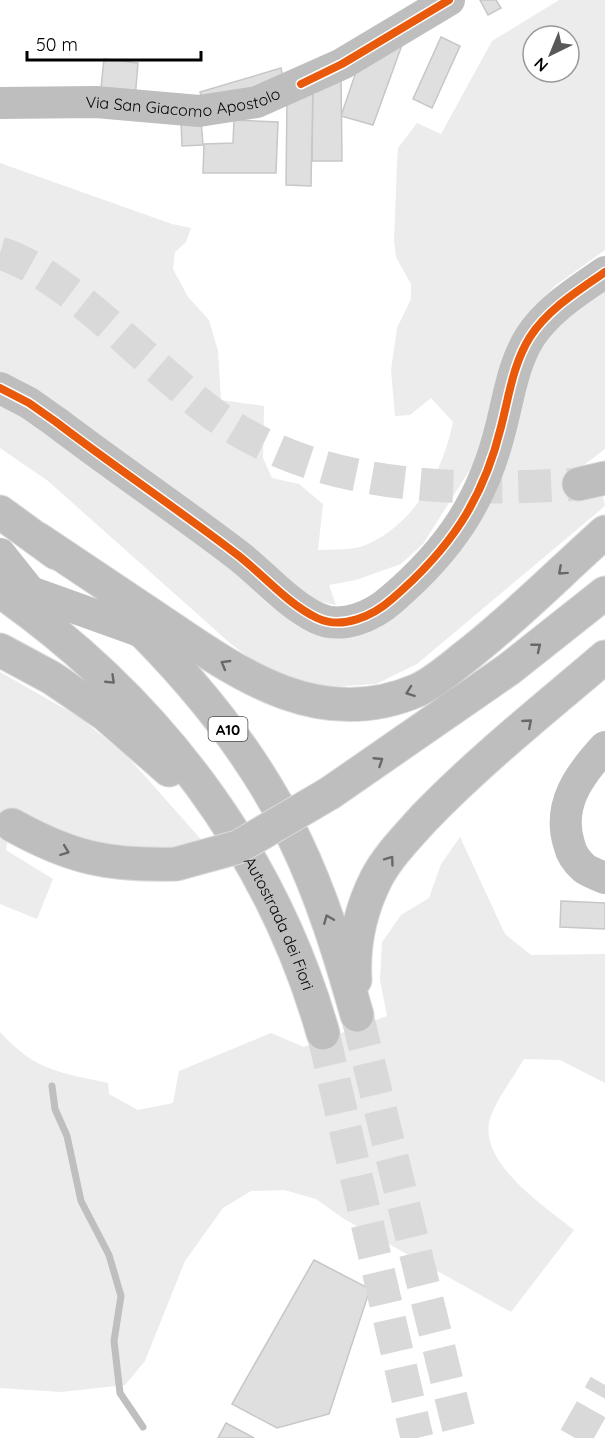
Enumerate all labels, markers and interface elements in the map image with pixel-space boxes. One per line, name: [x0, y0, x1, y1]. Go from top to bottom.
scale bar: [27, 24, 201, 62]
north arrow: [521, 24, 581, 84]
text: 50 m: [36, 33, 78, 56]
text: N: [530, 54, 552, 76]
street label: Via San Giacomo Apostolo: [85, 83, 283, 121]
one-way arrow: [558, 564, 569, 575]
one-way arrow: [531, 643, 542, 654]
one-way arrow: [221, 660, 231, 671]
one-way arrow: [103, 673, 114, 684]
one-way arrow: [405, 684, 416, 697]
road number: A10: [208, 717, 248, 741]
one-way arrow: [521, 719, 532, 730]
one-way arrow: [372, 757, 383, 768]
one-way arrow: [59, 844, 70, 856]
street label: Autostrada dei Fiori: [240, 853, 319, 993]
one-way arrow: [382, 855, 393, 866]
one-way arrow: [323, 915, 335, 926]

